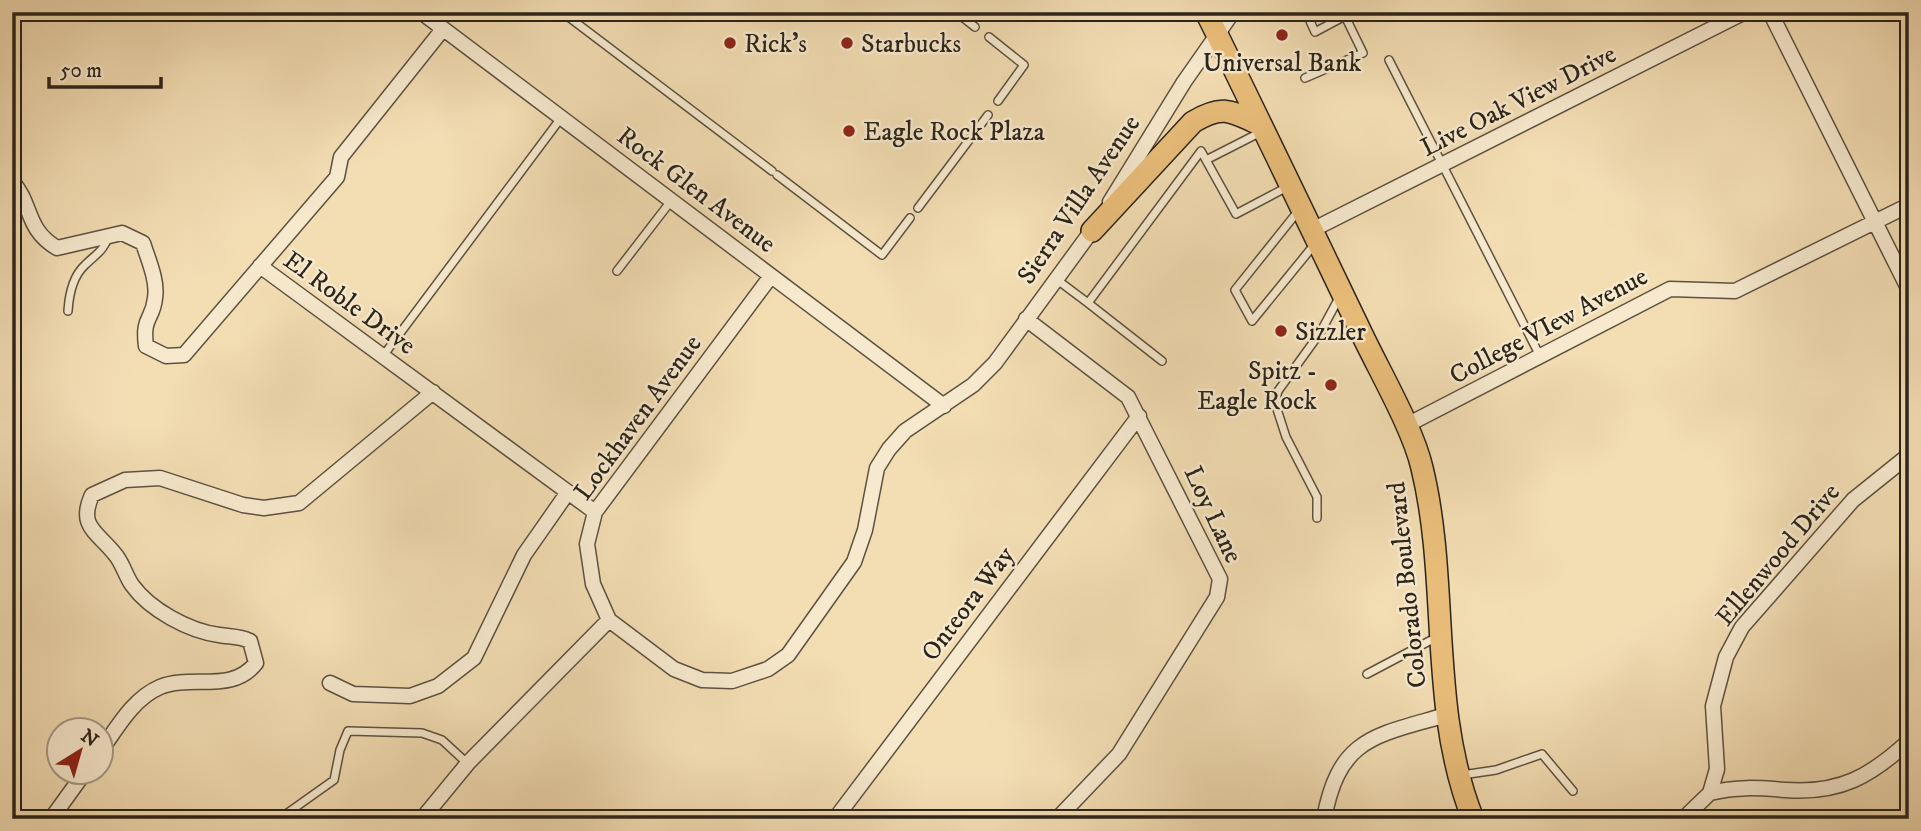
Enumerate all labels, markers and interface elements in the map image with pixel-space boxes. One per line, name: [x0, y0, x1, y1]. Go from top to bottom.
marker: Universal Bank: [1274, 27, 1290, 43]
place label: Rick's: [744, 28, 807, 61]
place label: Starbucks: [861, 28, 961, 61]
marker: Rick's: [722, 35, 738, 51]
marker: Starbucks: [839, 35, 855, 51]
street label: Live Oak View Drive: [1415, 38, 1622, 165]
scale bar: [49, 46, 161, 90]
place label: Universal Bank: [1203, 47, 1361, 80]
text: 50 m: [60, 58, 102, 84]
street label: Sierra Villa Avenue: [1010, 109, 1148, 291]
place label: Eagle Rock Plaza: [863, 116, 1045, 149]
street label: Rock Glen Avenue: [610, 120, 782, 261]
marker: Eagle Rock Plaza: [841, 123, 857, 139]
street label: El Roble Drive: [276, 244, 422, 362]
street label: College VIew Avenue: [1444, 260, 1653, 392]
place label: Sizzler: [1295, 316, 1366, 349]
marker: Sizzler: [1273, 323, 1289, 339]
street label: Lockhaven Avenue: [567, 329, 709, 507]
place label: Spitz - Eagle Rock: [1197, 355, 1317, 418]
marker: Spitz - Eagle Rock: [1323, 377, 1339, 393]
street label: Loy Lane: [1176, 461, 1249, 568]
street label: Ellenwood Drive: [1709, 477, 1848, 633]
street label: Colorado Boulevard: [1380, 480, 1435, 690]
street label: Onteora Way: [914, 539, 1022, 668]
north arrow: [46, 716, 116, 786]
text: N: [76, 725, 103, 753]

